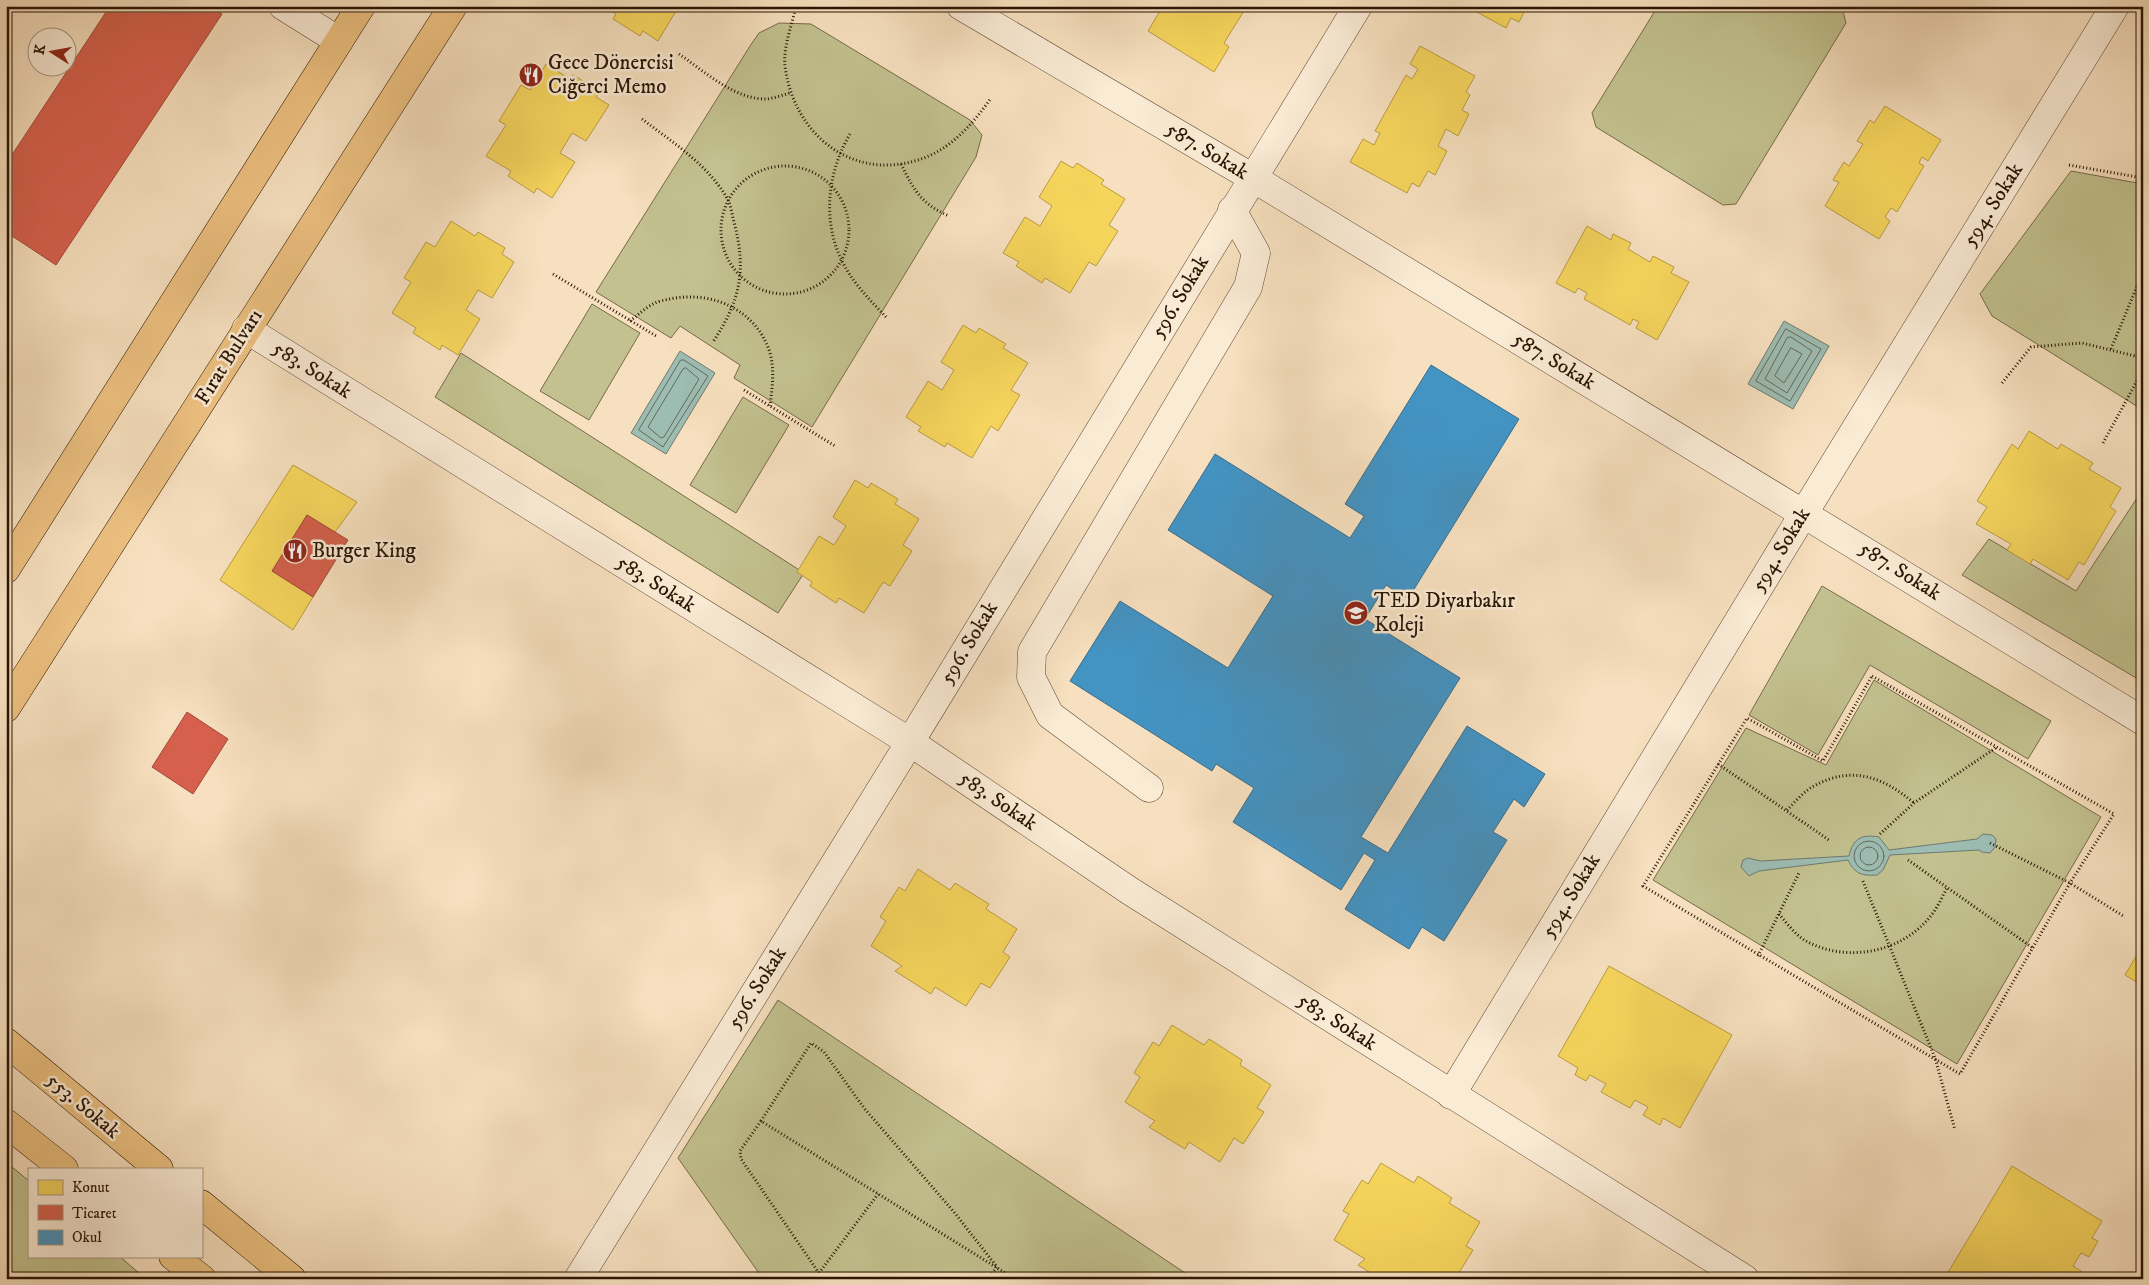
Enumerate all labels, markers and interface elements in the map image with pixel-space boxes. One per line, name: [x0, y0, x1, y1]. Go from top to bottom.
north arrow: [28, 28, 78, 78]
text: K: [30, 42, 50, 56]
place label: Gece Dönercisi Ciğerci Memo: [548, 50, 674, 100]
restaurant icon: Gece Dönercisi Ciğerci Memo: [518, 62, 544, 88]
street label: 587. Sokak: [1161, 116, 1254, 186]
street label: 594. Sokak: [1957, 158, 2029, 252]
street label: 596. Sokak: [1145, 250, 1215, 343]
street label: Fırat Bulvarı: [190, 305, 268, 409]
street label: 587. Sokak: [1508, 326, 1601, 396]
street label: 583. Sokak: [267, 335, 357, 405]
street label: 594. Sokak: [1746, 503, 1817, 597]
street label: 587. Sokak: [1854, 536, 1946, 607]
restaurant icon: Burger King: [282, 538, 308, 564]
place label: Burger King: [312, 538, 417, 564]
street label: 583. Sokak: [611, 549, 701, 619]
place label: TED Diyarbakır Koleji: [1374, 588, 1515, 638]
street label: 596. Sokak: [934, 596, 1004, 689]
school or university icon: TED Diyarbakır Koleji: [1343, 600, 1369, 626]
street label: 583. Sokak: [954, 765, 1043, 837]
street label: 594. Sokak: [1536, 849, 1607, 943]
street label: 596. Sokak: [722, 942, 793, 1034]
street label: 583. Sokak: [1292, 987, 1382, 1057]
street label: 553. Sokak: [41, 1067, 126, 1145]
legend: [28, 1168, 202, 1258]
text: Konut: [72, 1178, 110, 1197]
text: Ticaret: [72, 1204, 117, 1223]
text: Okul: [72, 1228, 102, 1247]

